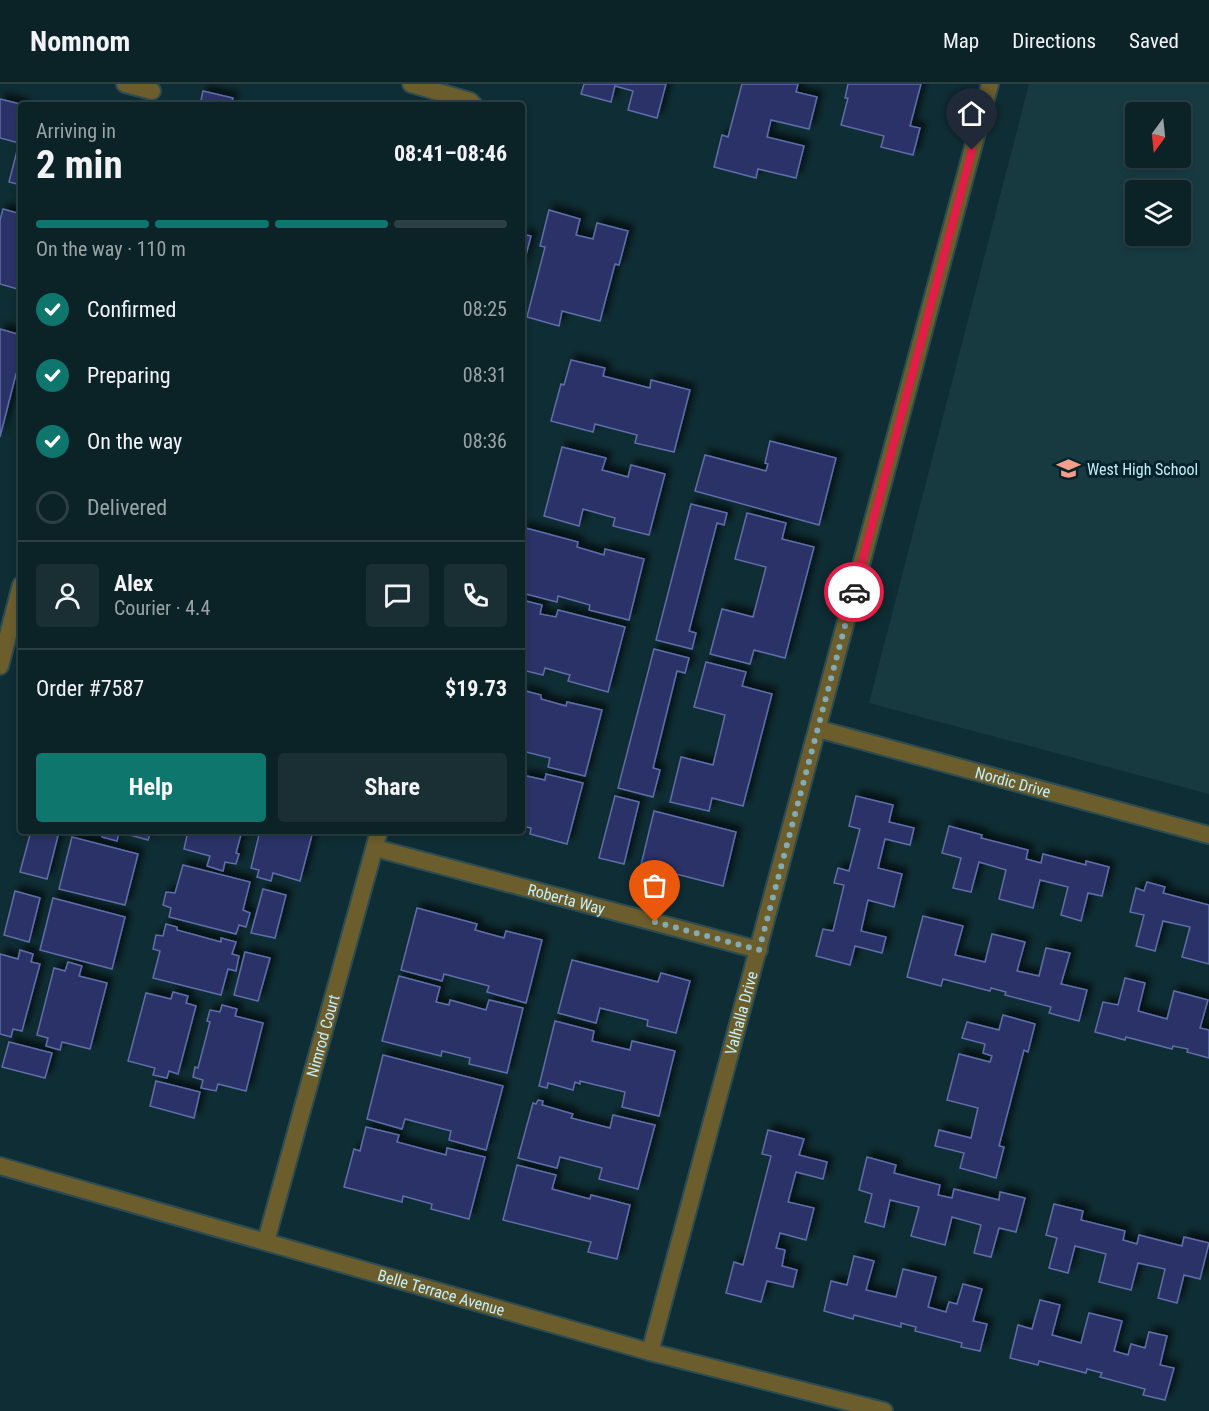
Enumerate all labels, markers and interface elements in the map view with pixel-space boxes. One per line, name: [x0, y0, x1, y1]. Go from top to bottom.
text: Nomnom: [30, 25, 130, 58]
text: Map: [943, 29, 979, 53]
text: Directions: [1012, 29, 1096, 53]
text: Saved: [1129, 29, 1179, 53]
pin: [946, 88, 997, 150]
icon: home: [955, 97, 988, 130]
north arrow: [1125, 102, 1191, 168]
map controls: [1125, 102, 1191, 246]
text: Arriving in: [36, 119, 116, 143]
text: 08:41–08:46: [394, 141, 507, 166]
text: 2 min: [36, 142, 123, 188]
button: layers: [1125, 180, 1191, 246]
text: On the way · 110 m: [36, 237, 186, 261]
icon: check: [36, 293, 69, 326]
text: Confirmed: [87, 297, 176, 322]
text: 08:25: [463, 297, 507, 321]
icon: check: [36, 359, 69, 392]
text: Preparing: [87, 363, 171, 388]
text: 08:31: [463, 363, 507, 387]
icon: check: [36, 425, 69, 458]
text: On the way: [87, 429, 182, 454]
text: 08:36: [463, 429, 507, 453]
school or university icon: West High School: [1056, 456, 1082, 482]
place label: West High School: [1087, 460, 1198, 479]
text: Delivered: [87, 495, 167, 520]
courier: [824, 562, 884, 622]
button: person: [36, 564, 99, 627]
button: chat: [366, 564, 429, 627]
button: phone: [444, 564, 507, 627]
text: Alex: [114, 571, 153, 596]
icon: car: [838, 576, 871, 609]
text: Courier · 4.4: [114, 596, 210, 620]
text: Order #7587: [36, 676, 144, 701]
text: $19.73: [445, 676, 507, 701]
button: Help: [36, 753, 266, 822]
button: Share: [278, 753, 507, 822]
street label: Nordic Drive: [973, 763, 1053, 802]
pin: [629, 860, 680, 922]
icon: bag: [638, 869, 671, 902]
street label: Roberta Way: [525, 880, 607, 919]
street label: Valhalla Drive: [721, 969, 762, 1057]
street label: Nimrod Court: [303, 992, 344, 1079]
street label: Belle Terrace Avenue: [375, 1266, 507, 1320]

